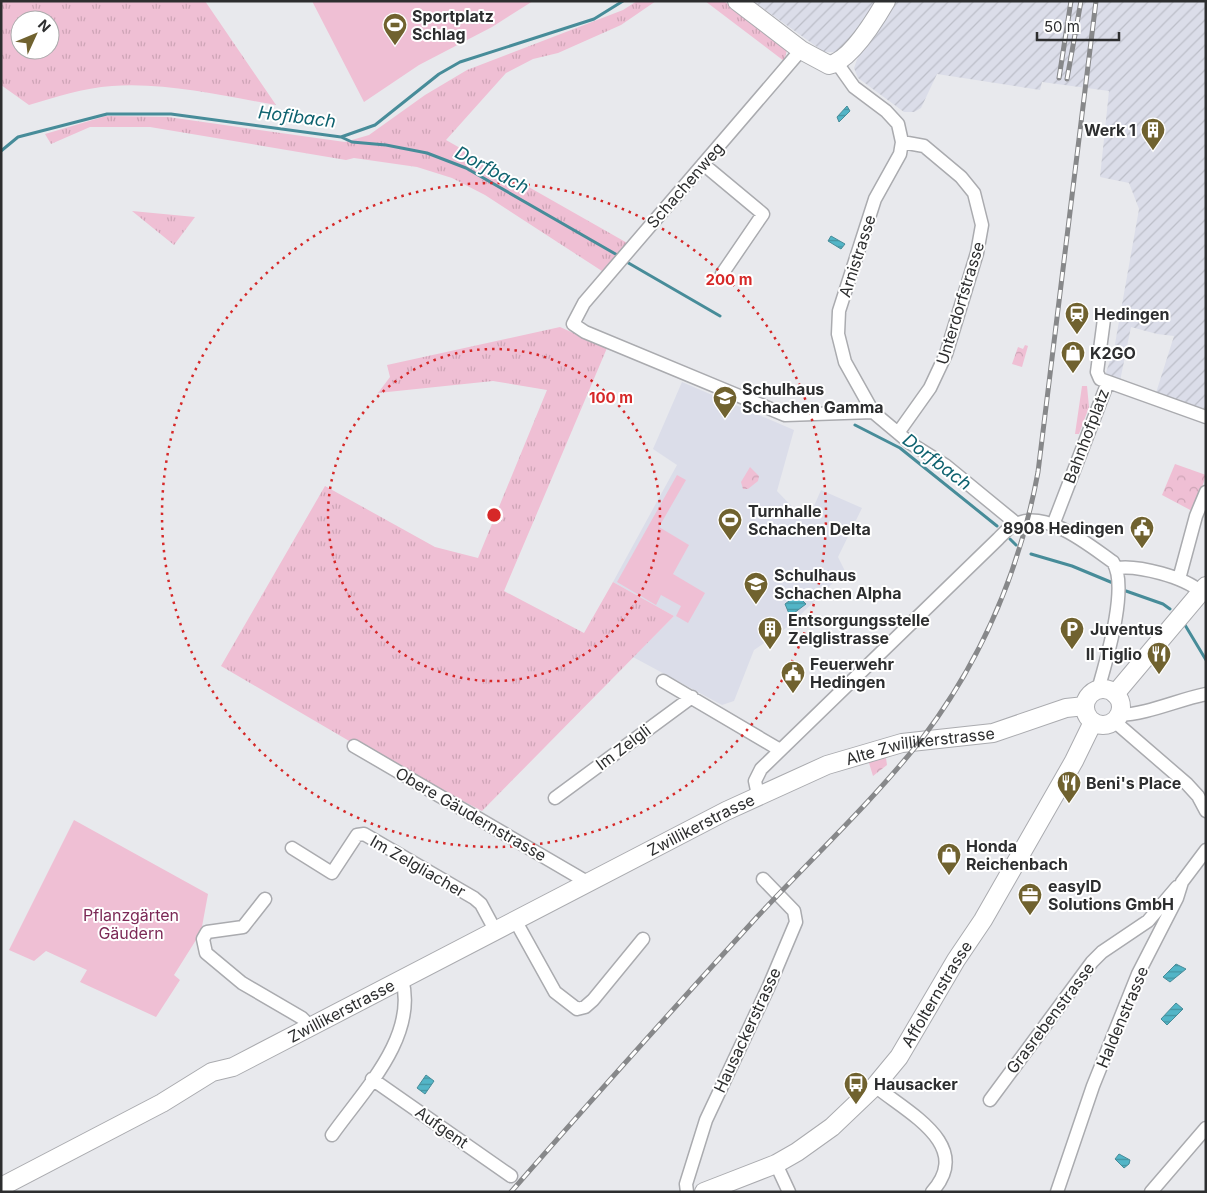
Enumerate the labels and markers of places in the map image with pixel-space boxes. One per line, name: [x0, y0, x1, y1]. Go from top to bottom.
place label: Sportplatz Schlag: [412, 6, 494, 44]
sports icon: Sportplatz Schlag: [382, 12, 408, 46]
building icon: Werk 1: [1140, 117, 1166, 151]
place label: Werk 1: [1084, 120, 1136, 140]
station icon: Hedingen: [1064, 301, 1090, 335]
place label: Hedingen: [1094, 304, 1169, 324]
shop icon: K2GO: [1060, 340, 1086, 374]
place label: K2GO: [1090, 343, 1136, 363]
place label: Schulhaus Schachen Gamma: [742, 379, 884, 417]
school or university icon: Schulhaus Schachen Gamma: [712, 385, 738, 419]
place label: Turnhalle Schachen Delta: [748, 501, 871, 539]
centre of rings: [485, 506, 503, 524]
sports icon: Turnhalle Schachen Delta: [717, 507, 743, 541]
public building icon: 8908 Hedingen: [1129, 515, 1155, 549]
place label: 8908 Hedingen: [1003, 518, 1124, 538]
place label: Schulhaus Schachen Alpha: [774, 565, 901, 603]
school or university icon: Schulhaus Schachen Alpha: [743, 571, 769, 605]
place label: Entsorgungsstelle Zelglistrasse: [788, 610, 930, 648]
building icon: Entsorgungsstelle Zelglistrasse: [757, 616, 783, 650]
parking icon: Juventus: [1059, 616, 1085, 650]
place label: Juventus: [1090, 619, 1163, 639]
restaurant icon: Il Tiglio: [1146, 641, 1172, 675]
place label: Il Tiglio: [1086, 644, 1142, 664]
place label: Feuerwehr Hedingen: [810, 654, 894, 692]
public building icon: Feuerwehr Hedingen: [780, 660, 806, 694]
restaurant icon: Beni's Place: [1056, 770, 1082, 804]
place label: Beni's Place: [1086, 773, 1181, 793]
place label: Honda Reichenbach: [966, 836, 1068, 874]
shop icon: Honda Reichenbach: [936, 842, 962, 876]
place label: easyID Solutions GmbH: [1048, 876, 1174, 914]
office icon: easyID Solutions GmbH: [1017, 882, 1043, 916]
bus stop icon: Hausacker: [843, 1071, 869, 1105]
place label: Hausacker: [874, 1074, 958, 1094]

